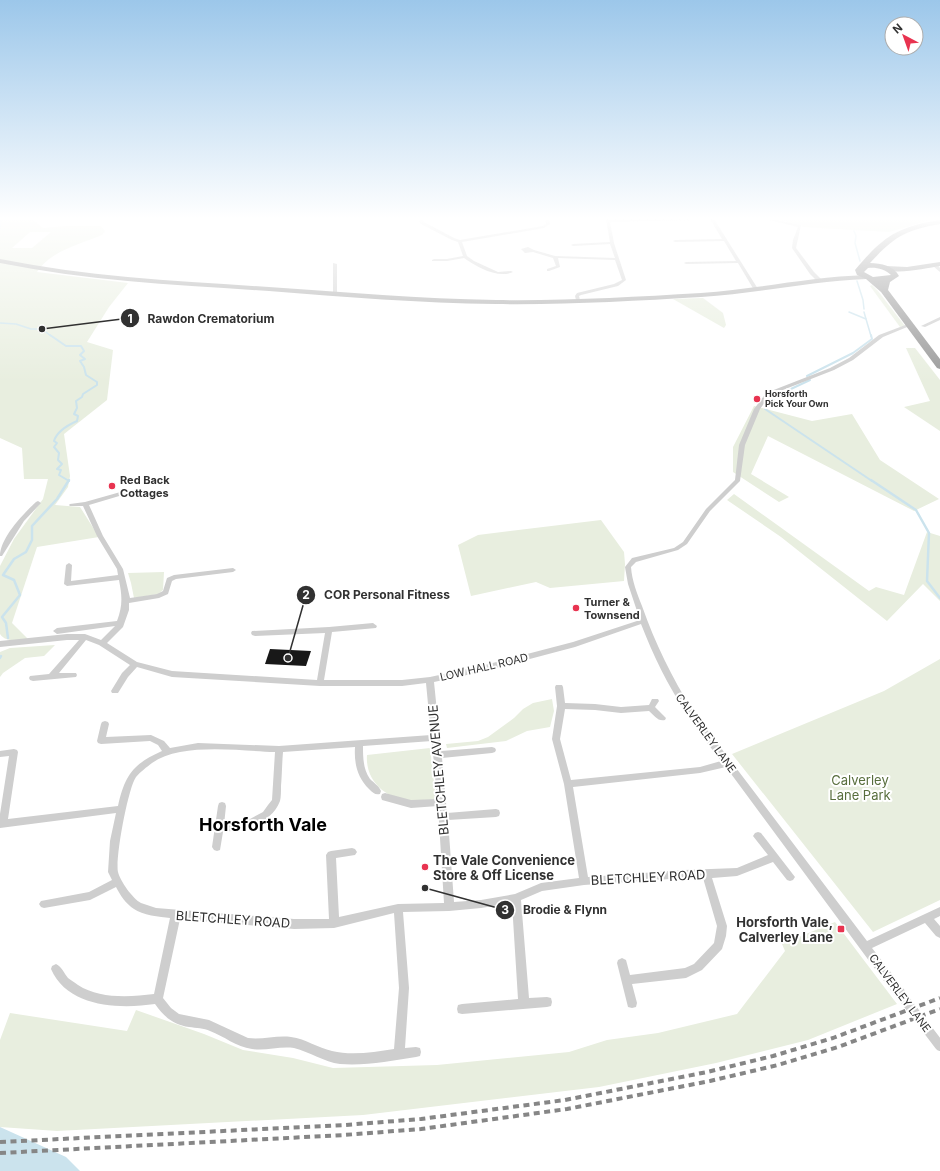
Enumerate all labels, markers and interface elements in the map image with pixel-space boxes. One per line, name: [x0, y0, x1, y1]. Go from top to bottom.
north arrow: [884, 16, 924, 56]
text: N: [890, 20, 905, 36]
callout: Rawdon Crematorium: [120, 306, 283, 330]
text: 1: [127, 311, 133, 326]
text: Rawdon Crematorium: [148, 311, 274, 326]
place label: Horsforth Pick Your Own: [765, 388, 829, 409]
marker: Horsforth Pick Your Own: [752, 394, 762, 404]
place label: Red Back Cottages: [120, 473, 170, 500]
marker: Red Back Cottages: [107, 481, 117, 491]
callout: COR Personal Fitness: [296, 583, 458, 607]
text: 2: [302, 587, 310, 602]
text: COR Personal Fitness: [324, 587, 450, 602]
place label: Turner & Townsend: [584, 595, 640, 622]
marker: Turner & Townsend: [571, 603, 581, 613]
street label: LOW HALL ROAD: [438, 650, 530, 684]
street label: CALVERLEY LANE: [673, 691, 739, 775]
street label: BLETCHLEY AVENUE: [424, 704, 452, 836]
park label: Calverley Lane Park: [829, 772, 891, 803]
district label: Horsforth Vale: [199, 814, 327, 835]
place label: The Vale Convenience Store & Off License: [433, 852, 575, 883]
marker: The Vale Convenience Store & Off License: [420, 862, 430, 872]
street label: BLETCHLEY ROAD: [590, 866, 706, 888]
callout: Brodie & Flynn: [495, 898, 615, 922]
text: 3: [501, 902, 509, 917]
text: Brodie & Flynn: [523, 902, 607, 917]
street label: BLETCHLEY ROAD: [175, 907, 291, 931]
place label: Horsforth Vale, Calverley Lane: [736, 914, 833, 945]
marker: Horsforth Vale, Calverley Lane: [836, 924, 846, 934]
street label: CALVERLEY LANE: [866, 951, 934, 1035]

